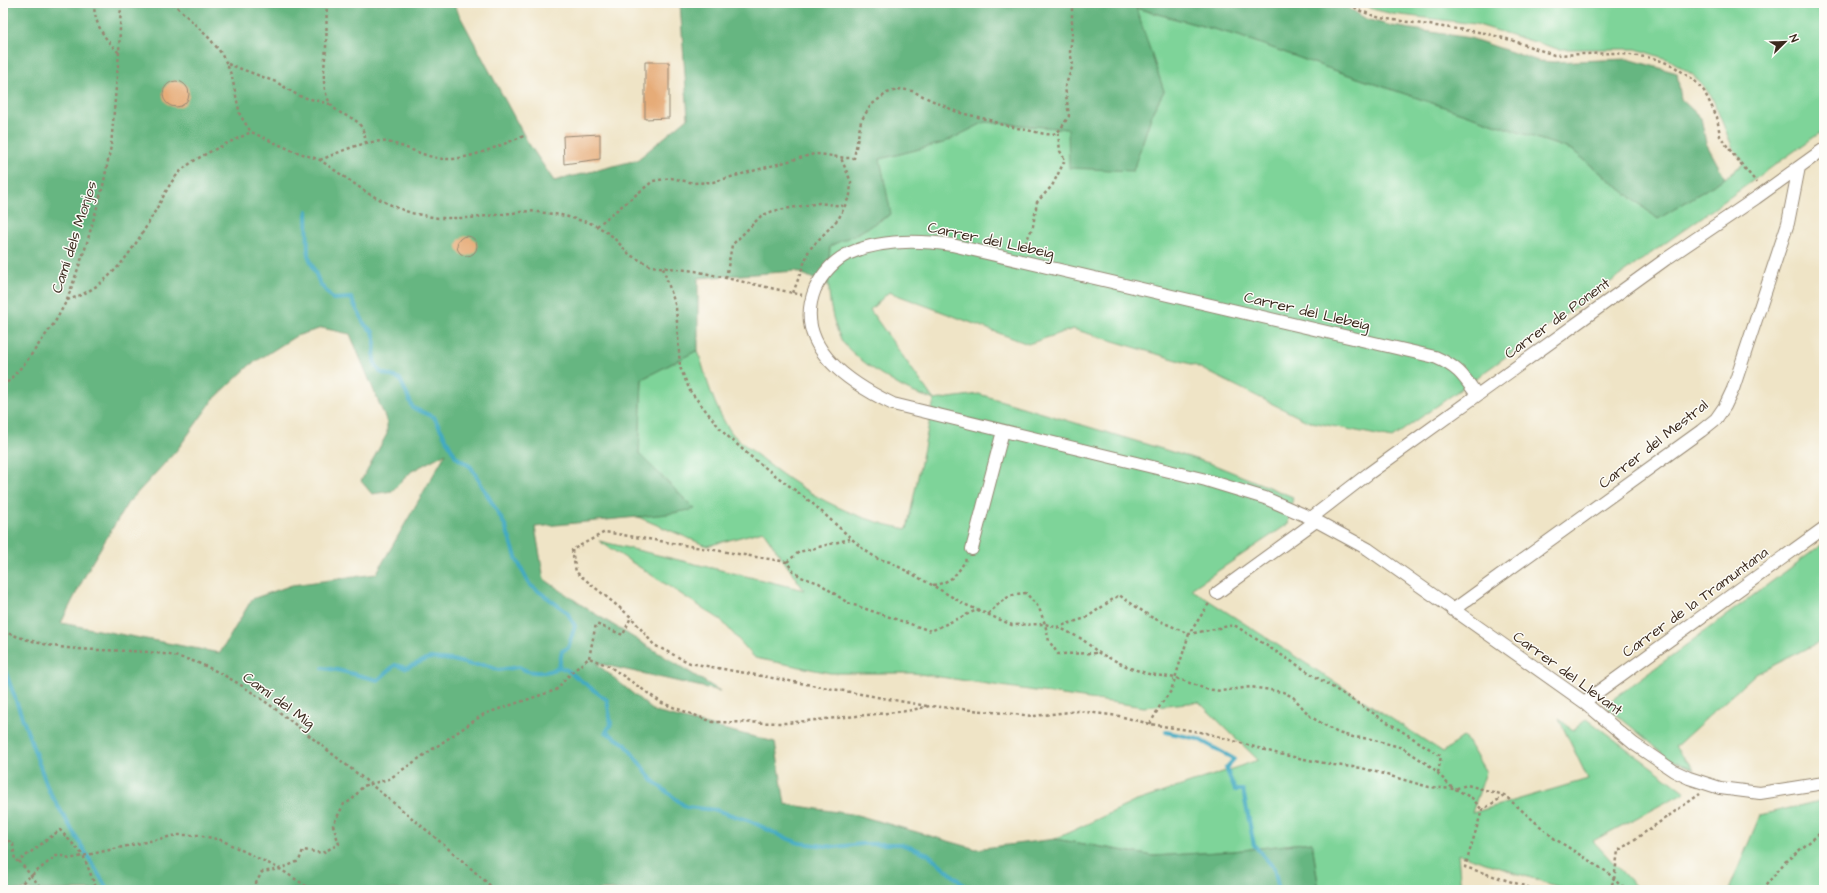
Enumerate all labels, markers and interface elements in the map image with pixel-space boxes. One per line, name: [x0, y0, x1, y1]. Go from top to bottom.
north arrow: [1765, 22, 1805, 62]
text: N: [1785, 32, 1802, 44]
street label: Camí dels Monjos: [46, 178, 103, 296]
street label: Carrer del Llebeig: [926, 217, 1056, 265]
street label: Carrer de Ponent: [1500, 273, 1615, 364]
street label: Carrer del Llebeig: [1242, 287, 1372, 337]
street label: Carrer del Mestral: [1594, 395, 1712, 494]
street label: Carrer de la Tramuntana: [1618, 542, 1773, 663]
street label: Carrer del Llevant: [1508, 626, 1627, 720]
street label: Camí del Mig: [238, 667, 319, 735]

